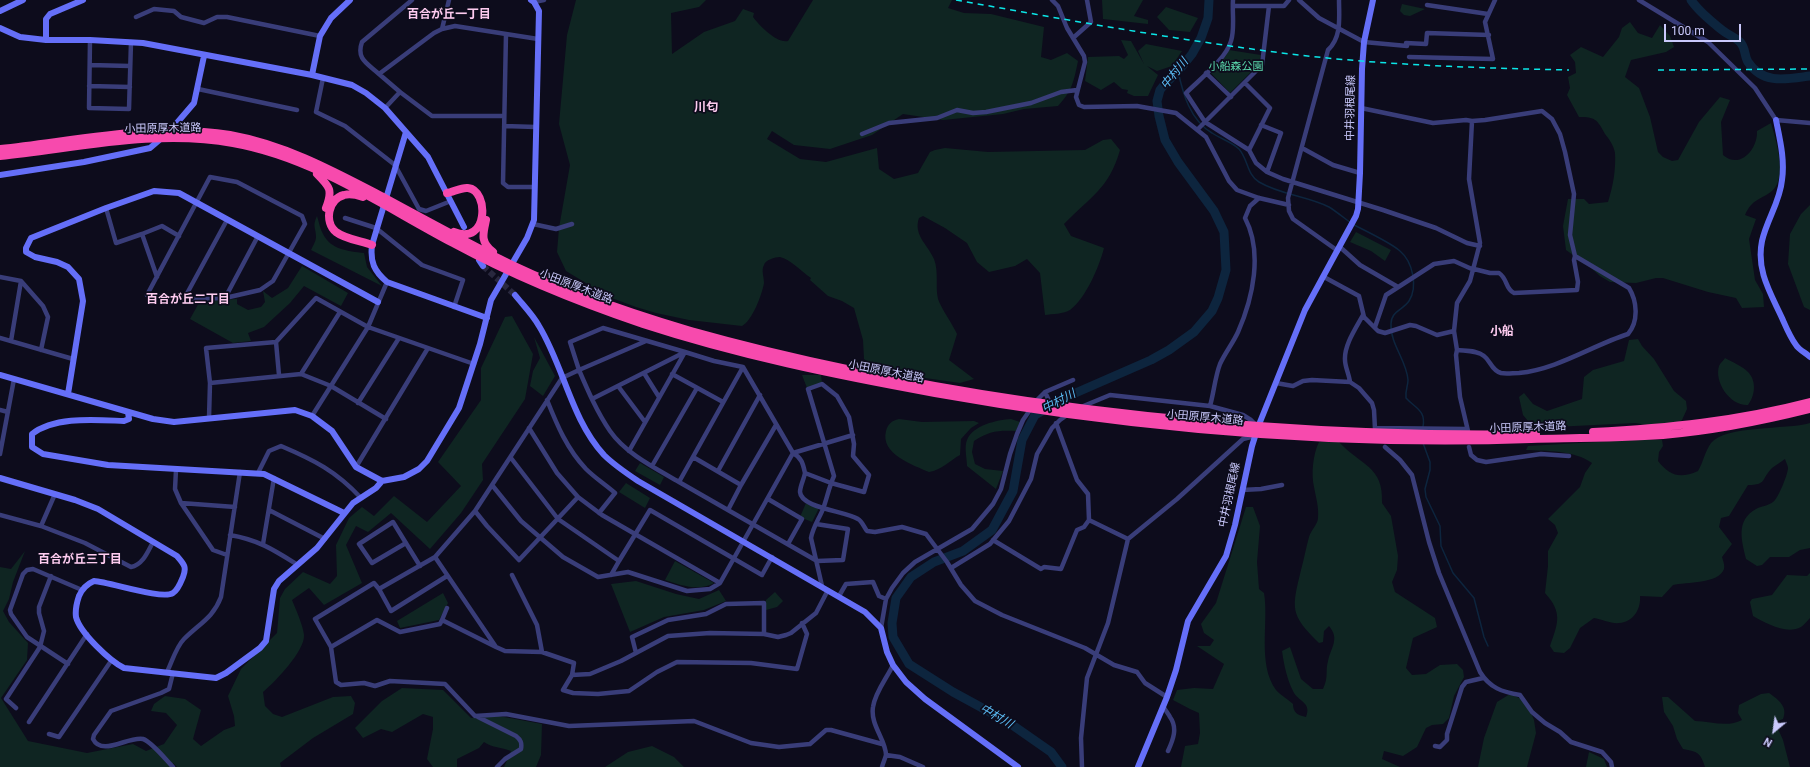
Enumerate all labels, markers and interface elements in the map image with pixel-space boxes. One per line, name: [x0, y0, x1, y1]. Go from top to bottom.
district label: 百合が丘一丁目: [407, 8, 491, 22]
scale bar: [1666, 16, 1743, 42]
text: 100 m: [1671, 24, 1705, 38]
water label: 中村川: [1158, 55, 1192, 93]
park label: 小船森公園: [1209, 60, 1263, 74]
street label: 中井羽根尾線: [1344, 75, 1358, 141]
district label: 川匂: [694, 101, 718, 115]
street label: 小田原厚木道路: [124, 122, 202, 136]
street label: 小田原厚木道路: [538, 267, 614, 307]
district label: 百合が丘二丁目: [146, 293, 230, 307]
district label: 小船: [1490, 325, 1514, 339]
street label: 小田原厚木道路: [847, 358, 925, 386]
water label: 中村川: [1040, 387, 1078, 417]
street label: 小田原厚木道路: [1166, 408, 1244, 428]
street label: 小田原厚木道路: [1489, 420, 1567, 436]
street label: 中井羽根尾線: [1217, 461, 1243, 529]
district label: 百合が丘三丁目: [38, 553, 122, 567]
water label: 中村川: [977, 702, 1015, 732]
north arrow: [1754, 711, 1794, 751]
text: N: [1761, 734, 1774, 750]

